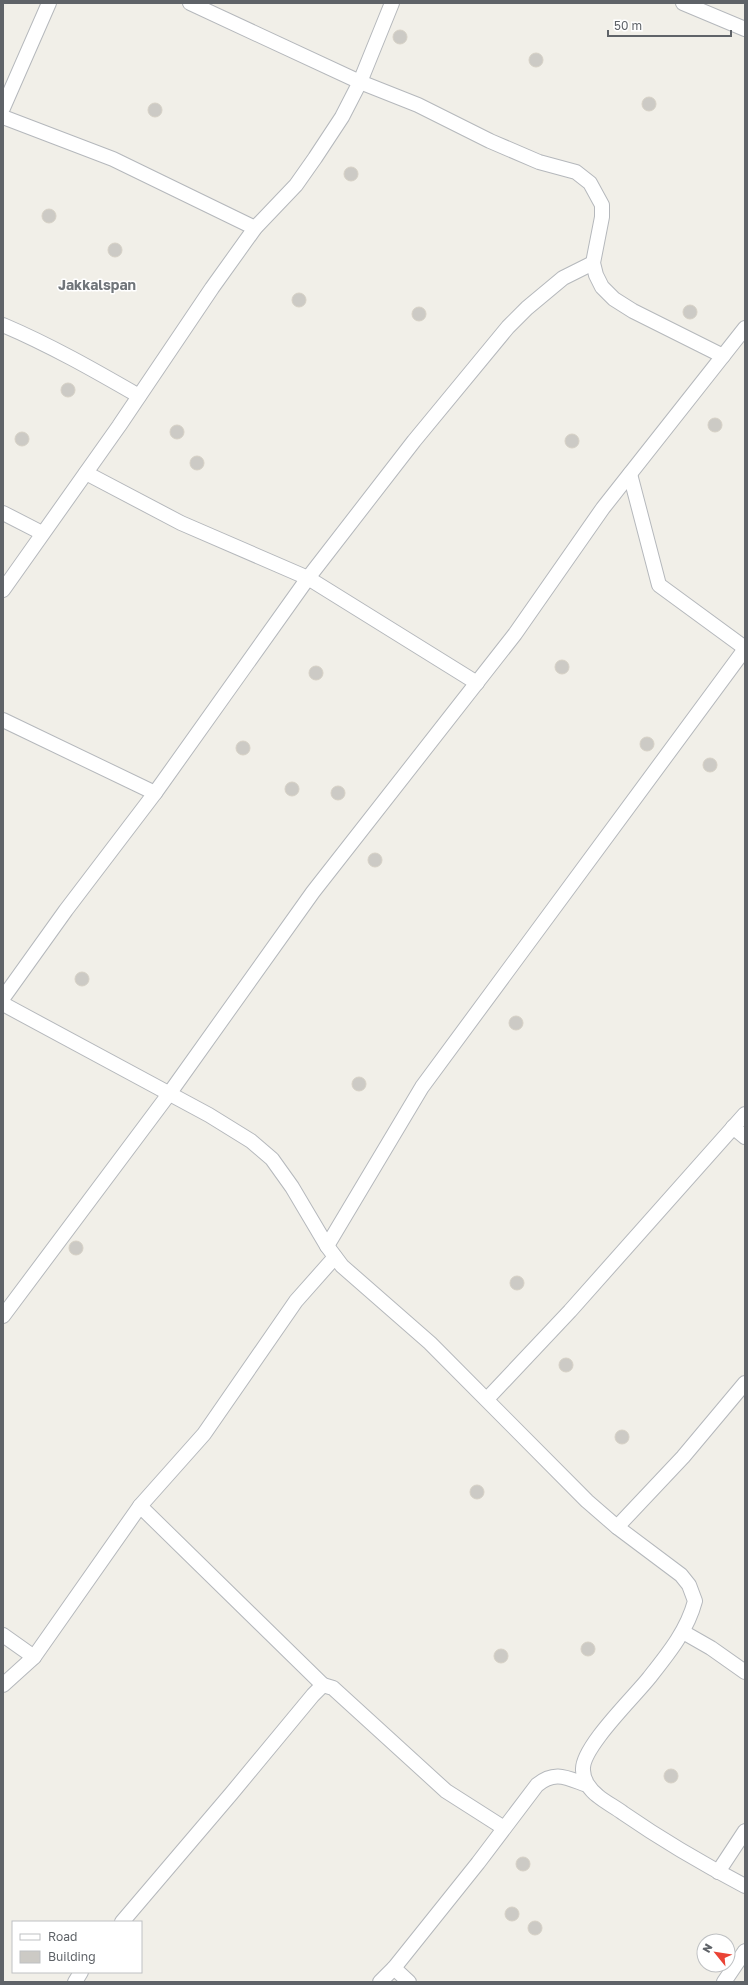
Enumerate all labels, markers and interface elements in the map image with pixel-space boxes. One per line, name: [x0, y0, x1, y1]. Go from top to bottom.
scale bar: [608, 12, 731, 38]
text: 50 m: [614, 18, 642, 33]
district label: Jakkalspan: [58, 276, 136, 293]
legend: [12, 1921, 142, 1973]
text: Road: [48, 1929, 77, 1944]
north arrow: [696, 1933, 736, 1973]
text: N: [699, 1941, 715, 1955]
text: Building: [48, 1949, 96, 1964]

